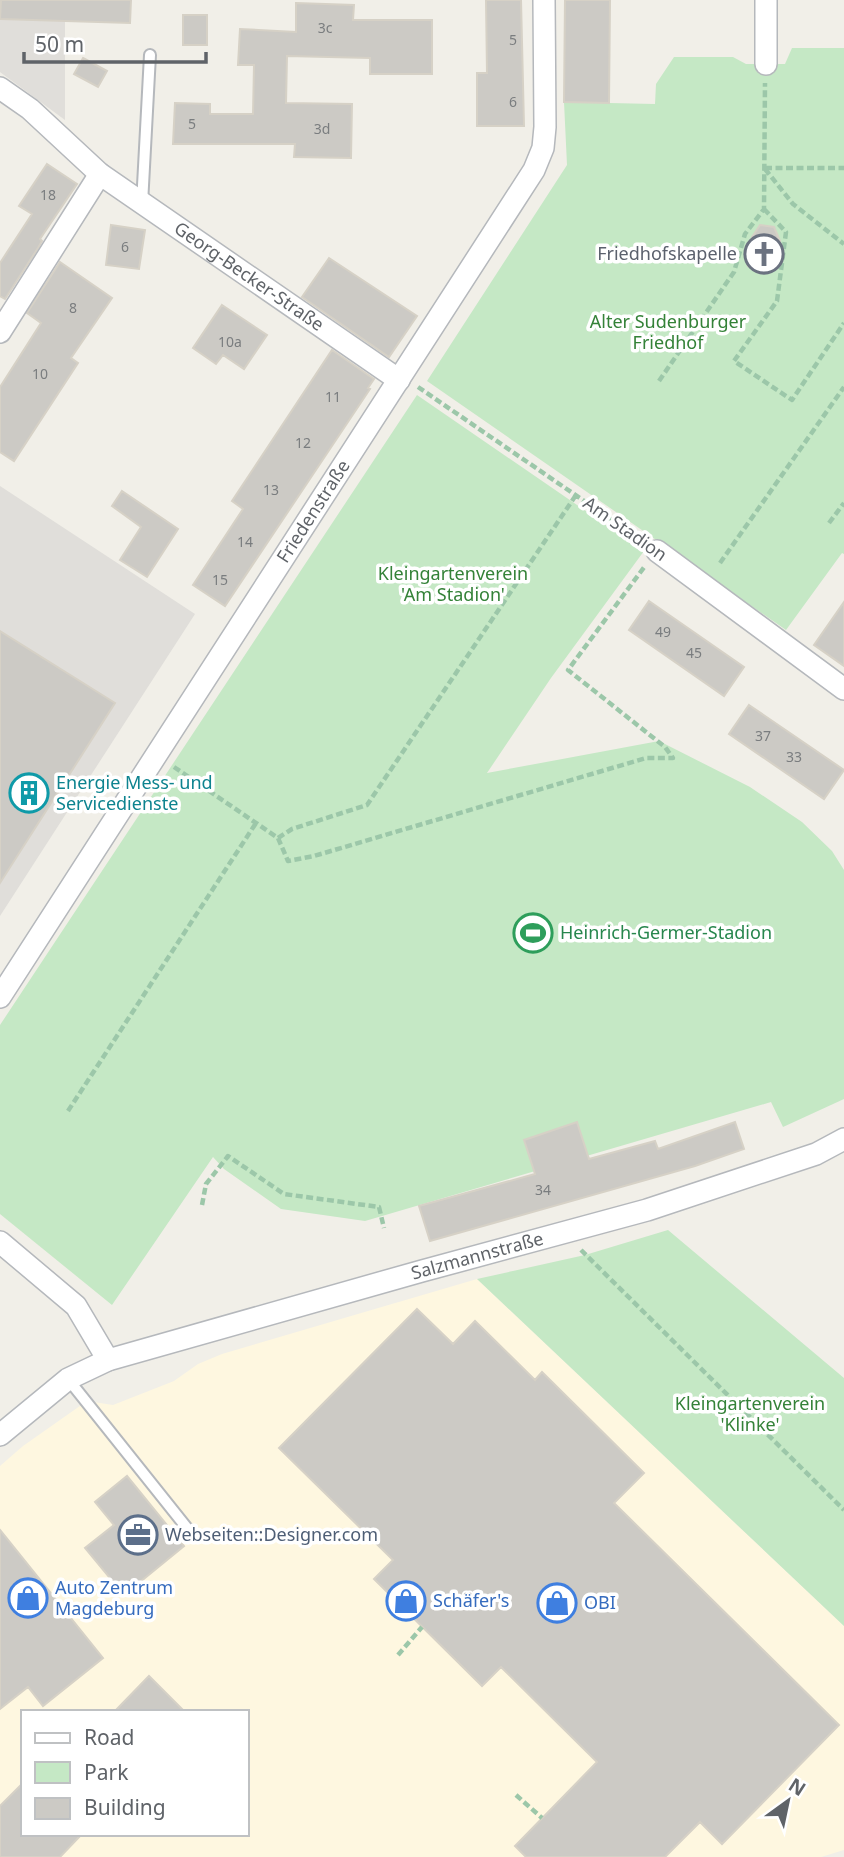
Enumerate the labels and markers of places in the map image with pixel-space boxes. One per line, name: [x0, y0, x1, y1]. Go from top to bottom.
church icon: Friedhofskapelle: [743, 233, 785, 275]
place label: Friedhofskapelle: [597, 241, 737, 265]
place label: Energie Mess- und Servicedienste: [56, 770, 213, 815]
building icon: Energie Mess- und Servicedienste: [8, 772, 50, 814]
sports icon: Heinrich-Germer-Stadion: [512, 912, 554, 954]
place label: Heinrich-Germer-Stadion: [560, 920, 772, 944]
office icon: Webseiten::Designer.com: [117, 1514, 159, 1556]
place label: Webseiten::Designer.com: [165, 1522, 378, 1546]
place label: Auto Zentrum Magdeburg: [55, 1575, 173, 1620]
shop icon: Auto Zentrum Magdeburg: [7, 1577, 49, 1619]
shop icon: Schäfer's: [385, 1580, 427, 1622]
shop icon: OBI: [536, 1582, 578, 1624]
place label: Schäfer's: [433, 1588, 509, 1612]
place label: OBI: [584, 1590, 616, 1614]

